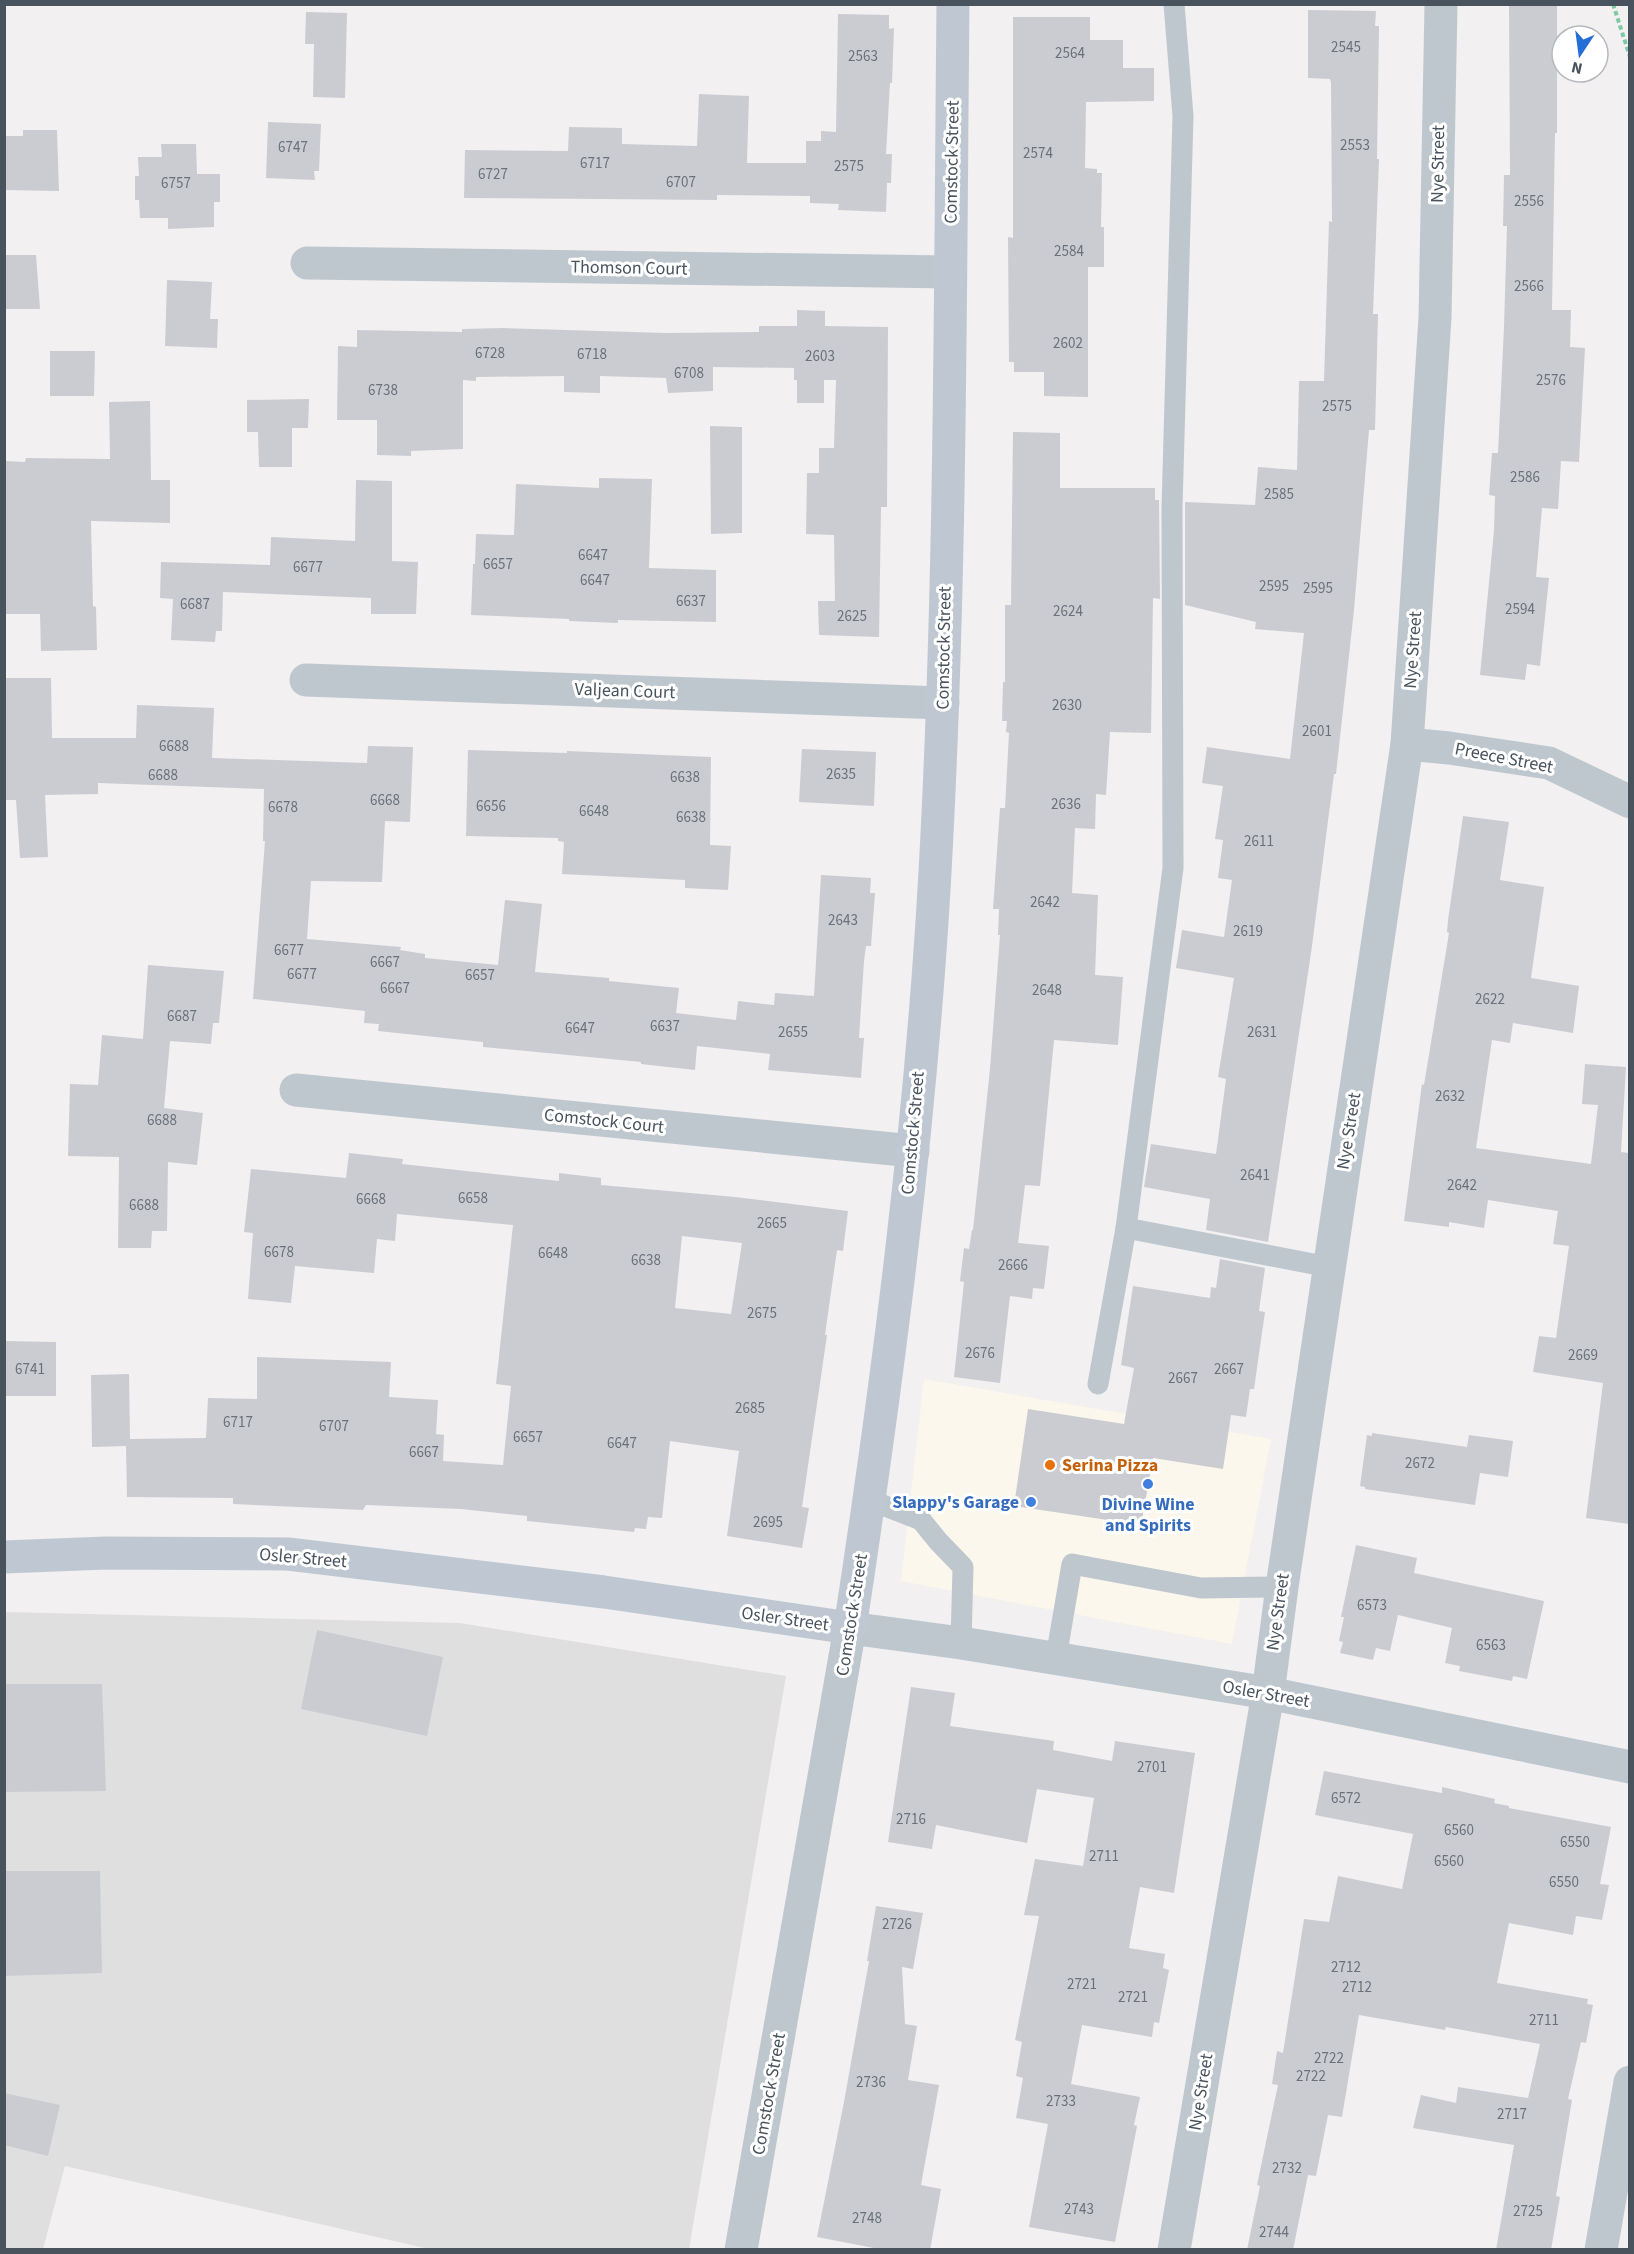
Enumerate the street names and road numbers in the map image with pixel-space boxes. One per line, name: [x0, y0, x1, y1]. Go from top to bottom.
street label: Comstock Street: [938, 100, 966, 224]
street label: Nye Street: [1425, 125, 1451, 203]
street label: Thomson Court: [570, 254, 688, 282]
street label: Comstock Street: [930, 586, 958, 710]
street label: Nye Street: [1398, 610, 1428, 690]
street label: Valjean Court: [574, 677, 676, 705]
street label: Preece Street: [1453, 736, 1555, 780]
street label: Comstock Street: [895, 1070, 931, 1196]
street label: Nye Street: [1331, 1091, 1367, 1171]
street label: Comstock Court: [543, 1102, 665, 1140]
street label: Osler Street: [258, 1542, 348, 1574]
street label: Comstock Street: [830, 1552, 874, 1678]
street label: Nye Street: [1260, 1572, 1296, 1652]
street label: Osler Street: [740, 1601, 830, 1637]
street label: Osler Street: [1221, 1674, 1311, 1714]
street label: Comstock Street: [746, 2031, 792, 2157]
street label: Nye Street: [1183, 2052, 1219, 2132]

